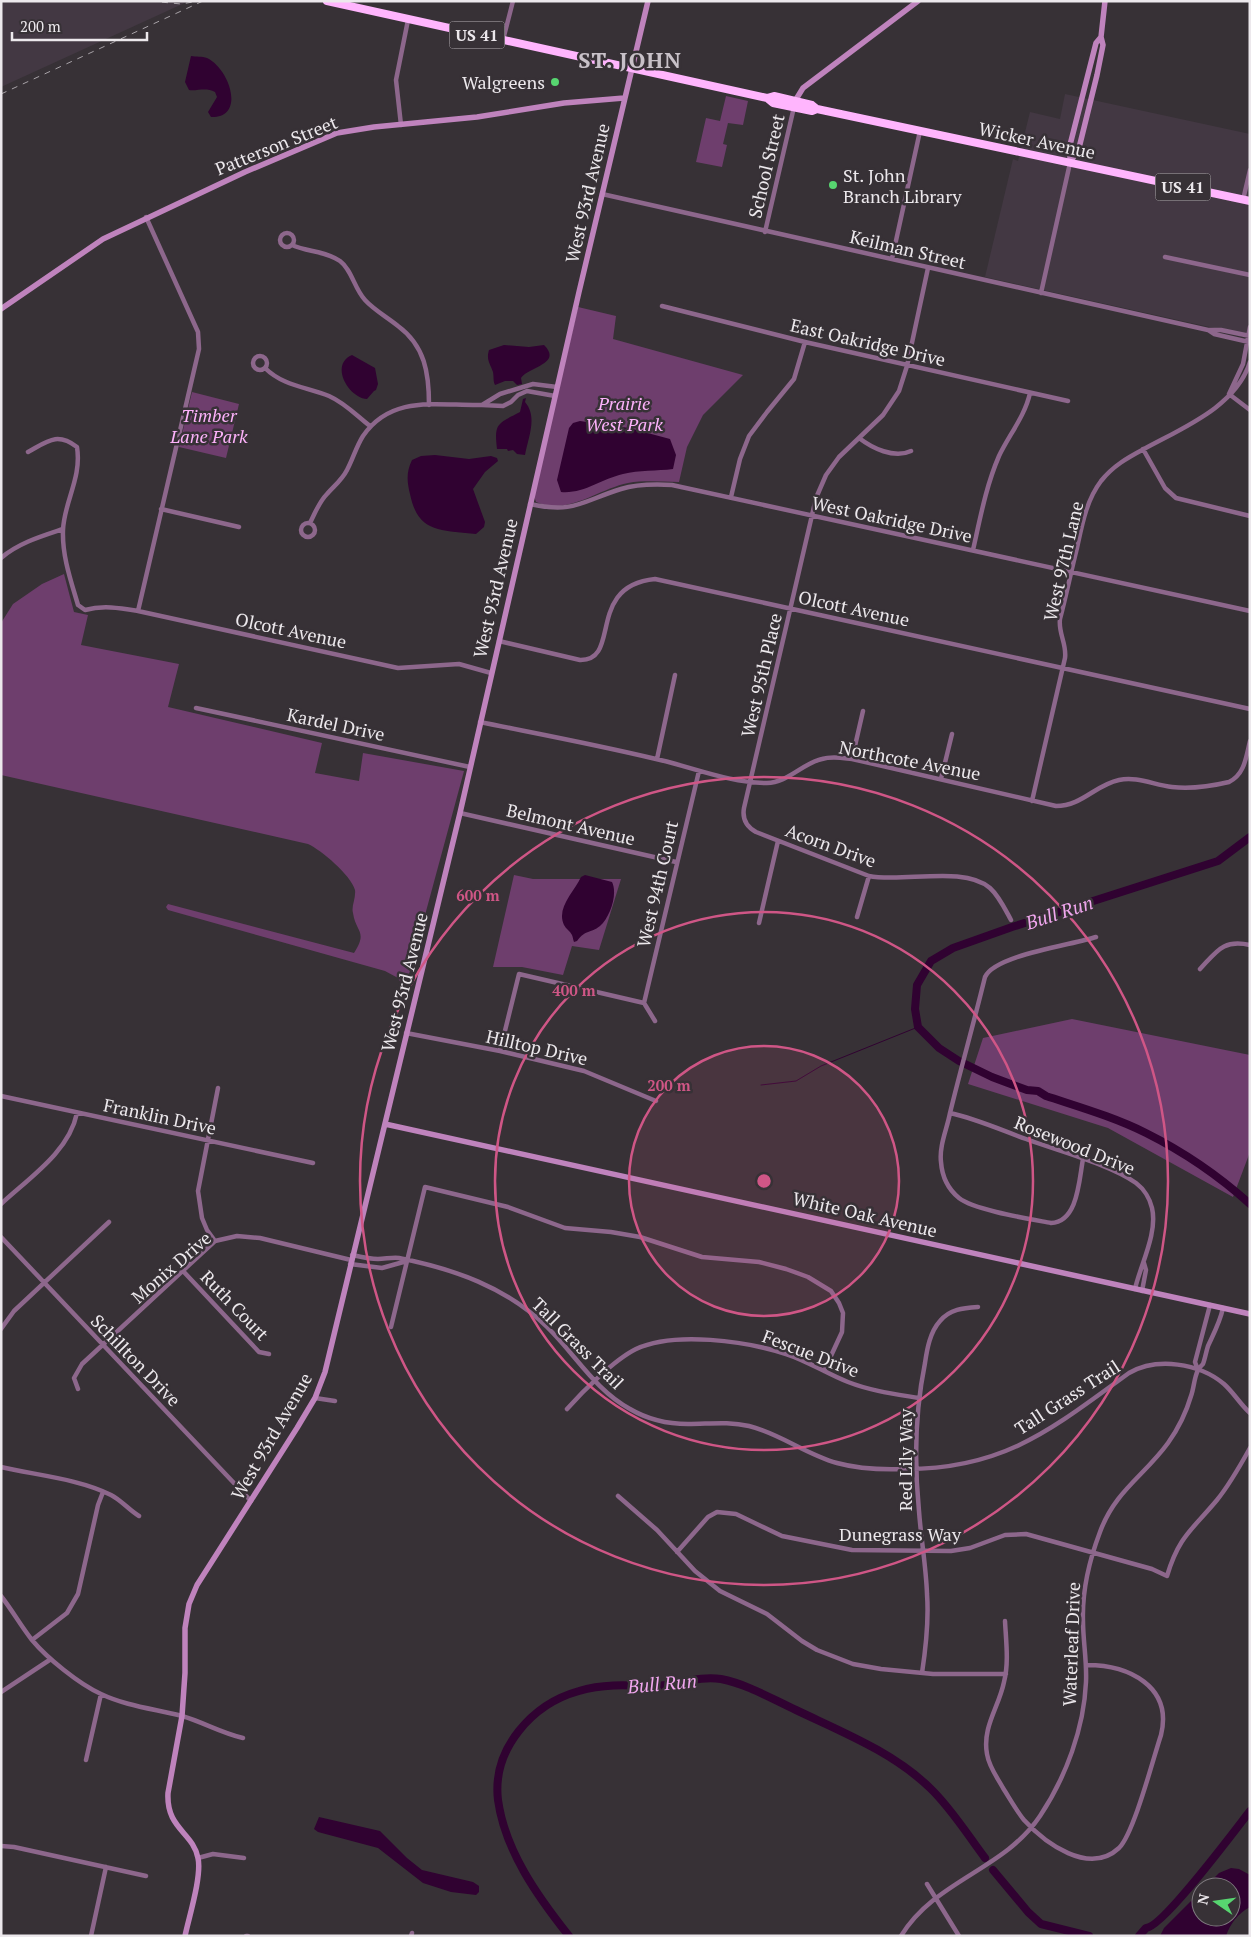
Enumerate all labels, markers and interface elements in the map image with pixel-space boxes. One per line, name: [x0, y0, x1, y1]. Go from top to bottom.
scale bar: [12, 10, 148, 42]
text: 200 m: [20, 16, 61, 36]
road number: US 41: [450, 22, 504, 48]
district label: ST. JOHN: [578, 45, 682, 74]
place label: Walgreens: [462, 70, 545, 94]
marker: Walgreens: [549, 76, 561, 88]
street label: Patterson Street: [211, 109, 341, 180]
street label: School Street: [742, 111, 790, 221]
street label: Wicker Avenue: [976, 116, 1098, 164]
street label: West 93rd Avenue: [559, 121, 615, 265]
place label: St. John Branch Library: [843, 163, 962, 208]
road number: US 41: [1156, 173, 1210, 200]
marker: St. John Branch Library: [827, 179, 839, 191]
street label: Keilman Street: [848, 224, 969, 274]
street label: East Oakridge Drive: [788, 313, 948, 371]
park label: Prairie West Park: [585, 391, 663, 436]
park label: Timber Lane Park: [169, 403, 248, 448]
street label: West Oakridge Drive: [810, 490, 974, 548]
street label: West 97th Lane: [1038, 499, 1088, 623]
street label: West 93rd Avenue: [467, 516, 523, 660]
street label: Olcott Avenue: [796, 585, 912, 631]
street label: Olcott Avenue: [233, 607, 349, 653]
street label: West 95th Place: [735, 611, 787, 739]
street label: Kardel Drive: [285, 702, 387, 746]
street label: Northcote Avenue: [837, 735, 983, 785]
street label: Belmont Avenue: [504, 798, 638, 850]
street label: West 94th Court: [631, 818, 683, 950]
street label: Acorn Drive: [782, 818, 880, 872]
text: 600 m: [456, 885, 500, 905]
water label: Bull Run: [1021, 889, 1096, 935]
street label: West 93rd Avenue: [375, 910, 433, 1054]
text: 400 m: [552, 980, 596, 1000]
street label: Hilltop Drive: [484, 1024, 590, 1070]
text: 200 m: [647, 1075, 691, 1095]
street label: Franklin Drive: [101, 1092, 219, 1140]
street label: Rosewood Drive: [1011, 1110, 1139, 1180]
centre of rings: [755, 1172, 773, 1190]
street label: White Oak Avenue: [790, 1186, 940, 1242]
street label: Monix Drive: [126, 1226, 216, 1308]
street label: Ruth Court: [196, 1265, 275, 1345]
street label: Tall Grass Trail: [527, 1292, 629, 1394]
street label: Schillton Drive: [86, 1309, 186, 1411]
street label: Fescue Drive: [759, 1324, 863, 1382]
street label: Tall Grass Trail: [1010, 1354, 1124, 1440]
street label: West 93rd Avenue: [225, 1368, 317, 1504]
street label: Red Lily Way: [893, 1408, 917, 1511]
street label: Dunegrass Way: [839, 1522, 962, 1546]
street label: Waterleaf Drive: [1057, 1581, 1085, 1707]
water label: Bull Run: [625, 1668, 698, 1699]
north arrow: [1191, 1877, 1241, 1927]
text: N: [1192, 1891, 1213, 1906]

